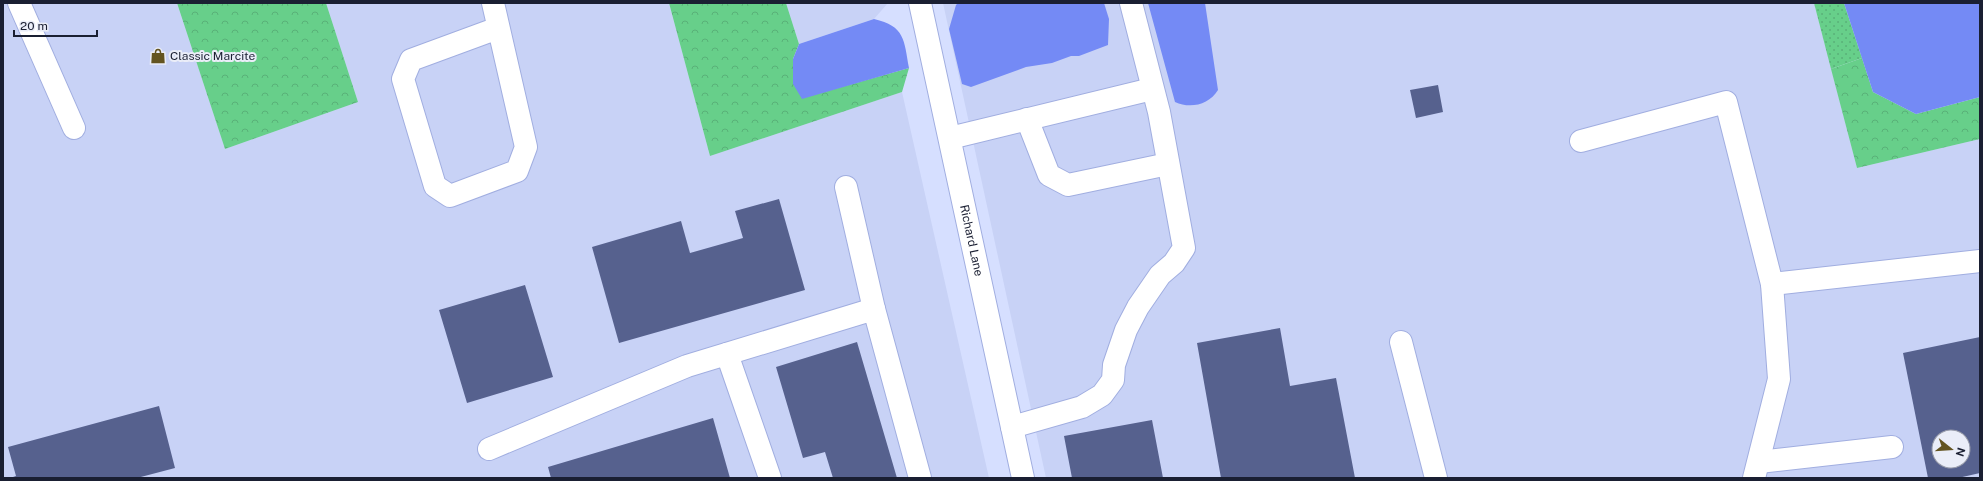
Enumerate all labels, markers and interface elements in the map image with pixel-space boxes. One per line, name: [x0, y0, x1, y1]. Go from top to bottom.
scale bar: [14, 12, 97, 38]
text: 20 m: [20, 19, 48, 33]
shop icon: Classic Marcite: [149, 47, 167, 65]
place label: Classic Marcite: [170, 49, 256, 63]
street label: Richard Lane: [957, 203, 986, 278]
north arrow: [1931, 429, 1971, 469]
text: N: [1954, 446, 1968, 458]

